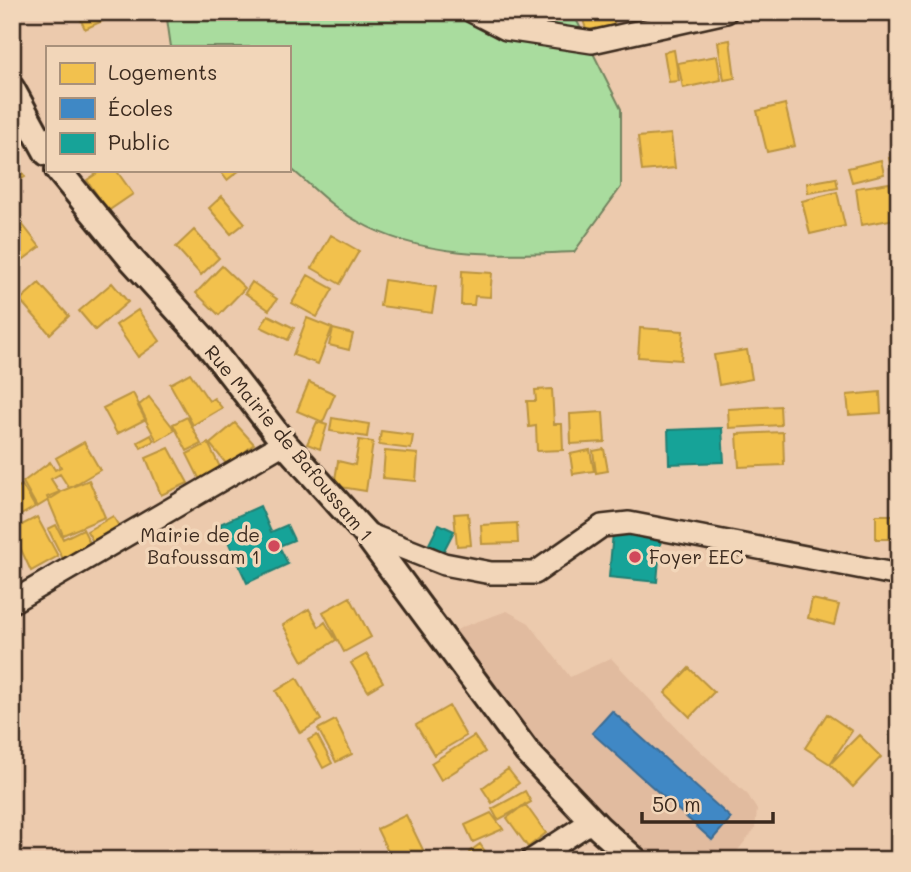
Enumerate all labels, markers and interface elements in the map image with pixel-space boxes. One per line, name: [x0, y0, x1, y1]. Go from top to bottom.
legend: [46, 46, 290, 172]
text: Logements: [108, 58, 218, 85]
text: Écoles: [108, 94, 173, 121]
text: Public: [108, 128, 170, 155]
street label: Rue Mairie de Bafoussam 1: [200, 339, 379, 546]
place label: Mairie de de Bafoussam 1: [140, 522, 260, 569]
marker: Mairie de de Bafoussam 1: [266, 538, 282, 554]
place label: Foyer EEC: [649, 544, 744, 569]
marker: Foyer EEC: [627, 549, 643, 565]
scale bar: [642, 781, 773, 825]
text: 50 m: [652, 790, 701, 817]

